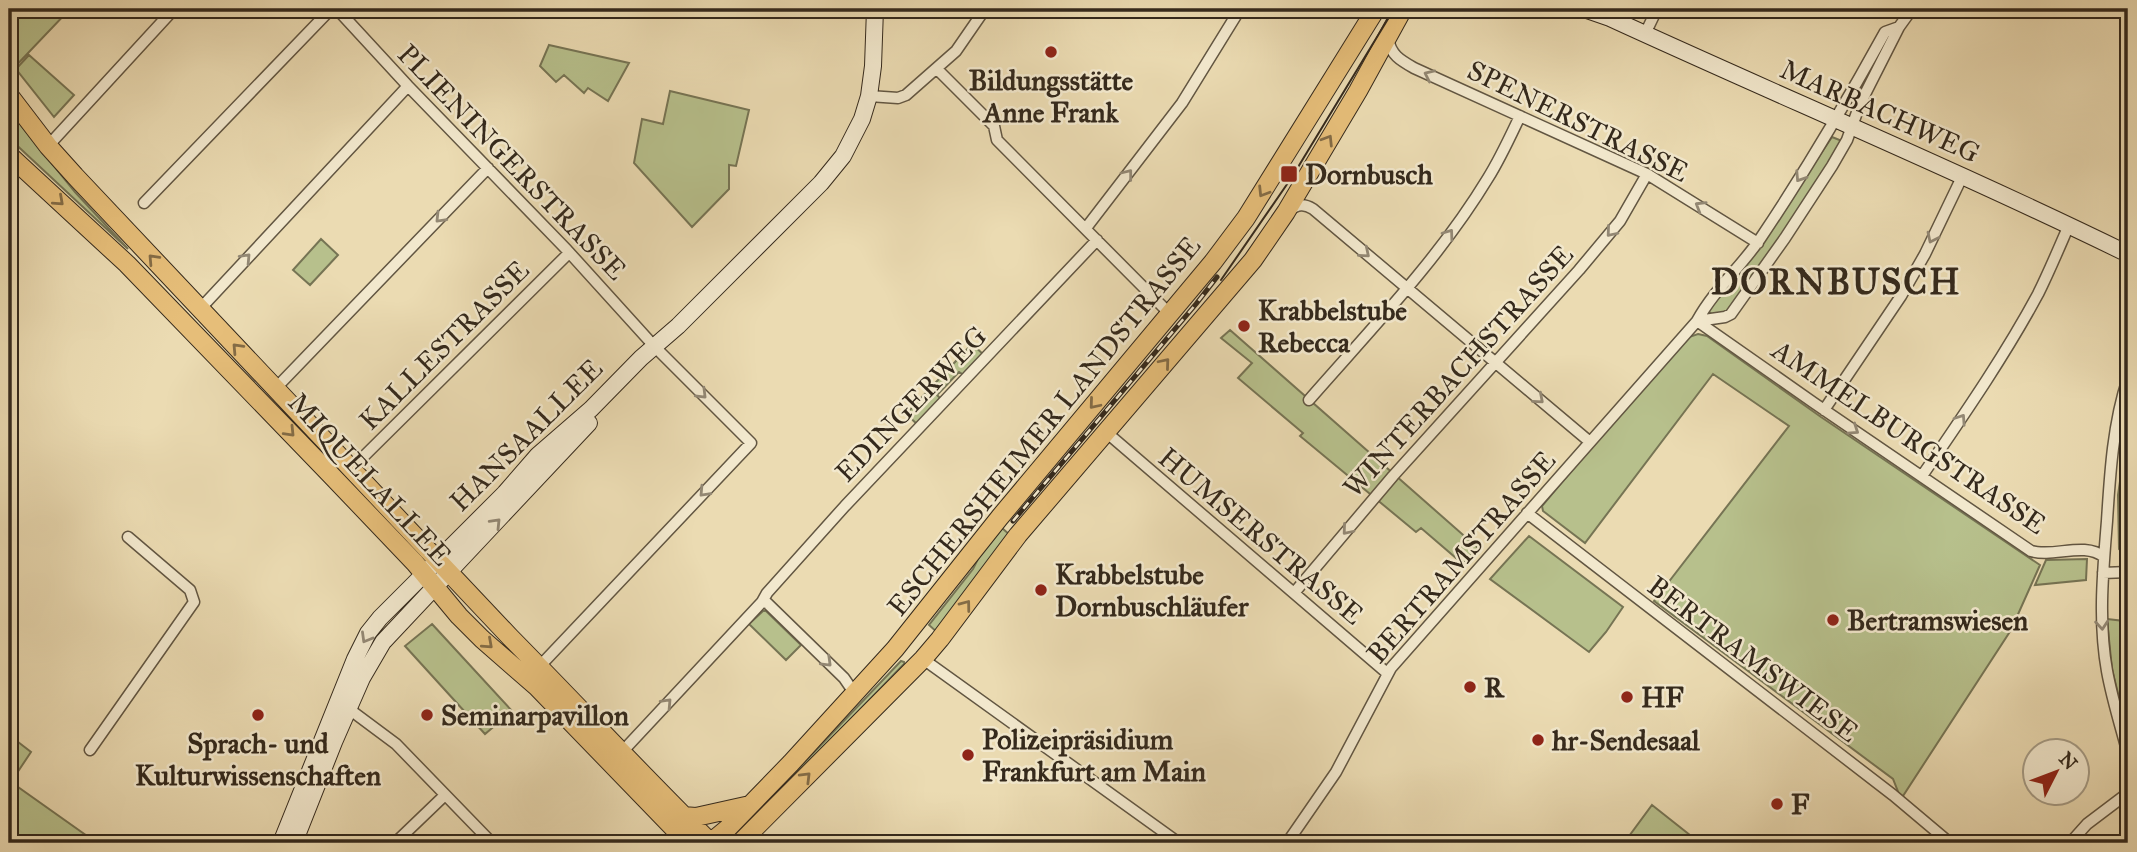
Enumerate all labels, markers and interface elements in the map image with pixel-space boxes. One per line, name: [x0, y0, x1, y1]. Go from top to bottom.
street label: PLIENINGERSTRASSE: [390, 37, 634, 287]
marker: Bildungsstätte Anne Frank: [1043, 44, 1059, 60]
street label: MARBACHWEG: [1775, 51, 1985, 171]
street label: SPENERSTRASSE: [1462, 52, 1694, 190]
place label: Bildungsstätte Anne Frank: [969, 63, 1134, 130]
one-way arrow: [1424, 69, 1436, 83]
one-way arrow: [1320, 135, 1333, 148]
place label: Dornbusch: [1305, 157, 1433, 192]
marker: Dornbusch: [1279, 164, 1299, 184]
one-way arrow: [1119, 169, 1132, 181]
one-way arrow: [1795, 169, 1808, 182]
one-way arrow: [1258, 184, 1271, 197]
one-way arrow: [51, 193, 64, 205]
one-way arrow: [1694, 202, 1707, 215]
one-way arrow: [436, 209, 449, 222]
one-way arrow: [1607, 223, 1619, 236]
street label: ESCHERSHEIMER LANDSTRASSE: [880, 229, 1208, 623]
one-way arrow: [1440, 229, 1453, 242]
one-way arrow: [1927, 231, 1941, 243]
street label: WINTERBACHSTRASSE: [1335, 238, 1581, 504]
one-way arrow: [1357, 245, 1370, 257]
one-way arrow: [237, 253, 250, 266]
street label: KALLESTRASSE: [352, 253, 536, 437]
one-way arrow: [148, 254, 161, 267]
district label: DORNBUSCH: [1711, 261, 1961, 304]
place label: Krabbelstube Rebecca: [1258, 293, 1407, 360]
marker: Krabbelstube Rebecca: [1236, 318, 1252, 334]
street label: EDINGERWEG: [828, 319, 994, 489]
street label: AMMELBURGSTRASSE: [1764, 332, 2053, 542]
one-way arrow: [232, 343, 245, 356]
street label: HANSAALLEE: [442, 351, 610, 519]
one-way arrow: [1157, 358, 1169, 371]
street label: MIQUELALLEE: [281, 385, 459, 573]
one-way arrow: [694, 386, 707, 399]
one-way arrow: [1531, 391, 1544, 403]
one-way arrow: [1090, 396, 1102, 409]
one-way arrow: [1953, 414, 1965, 427]
one-way arrow: [1846, 422, 1859, 434]
one-way arrow: [282, 424, 295, 437]
street label: HUMSERSTRASSE: [1151, 440, 1371, 632]
street label: BERTRAMSTRASSE: [1359, 443, 1563, 671]
one-way arrow: [699, 484, 712, 497]
one-way arrow: [487, 518, 500, 531]
one-way arrow: [1342, 523, 1355, 535]
place label: Krabbelstube Dornbuschläufer: [1055, 557, 1249, 624]
street label: BERTRAMSWIESE: [1641, 568, 1865, 750]
marker: Krabbelstube Dornbuschläufer: [1033, 582, 1049, 598]
one-way arrow: [957, 600, 970, 613]
place label: Bertramswiesen: [1847, 603, 2028, 638]
marker: Bertramswiesen: [1825, 612, 1841, 628]
one-way arrow: [2094, 620, 2109, 631]
one-way arrow: [361, 631, 374, 644]
one-way arrow: [480, 636, 493, 649]
one-way arrow: [819, 653, 832, 666]
place label: R: [1484, 670, 1505, 705]
marker: R: [1462, 679, 1478, 695]
place label: HF: [1641, 680, 1684, 715]
marker: HF: [1619, 689, 1635, 705]
place label: Seminarpavillon: [441, 698, 629, 733]
one-way arrow: [659, 698, 671, 711]
marker: Sprach- und Kulturwissenschaften: [250, 707, 266, 723]
marker: Seminarpavillon: [419, 707, 435, 723]
place label: Polizeipräsidium Frankfurt am Main: [982, 722, 1206, 789]
place label: hr-Sendesaal: [1551, 723, 1700, 758]
place label: Sprach- und Kulturwissenschaften: [135, 726, 381, 793]
marker: hr-Sendesaal: [1530, 732, 1546, 748]
north arrow: [2022, 736, 2092, 806]
marker: Polizeipräsidium Frankfurt am Main: [960, 747, 976, 763]
text: N: [2054, 747, 2082, 775]
one-way arrow: [798, 772, 811, 785]
place label: F: [1791, 787, 1810, 822]
marker: F: [1769, 796, 1785, 812]

